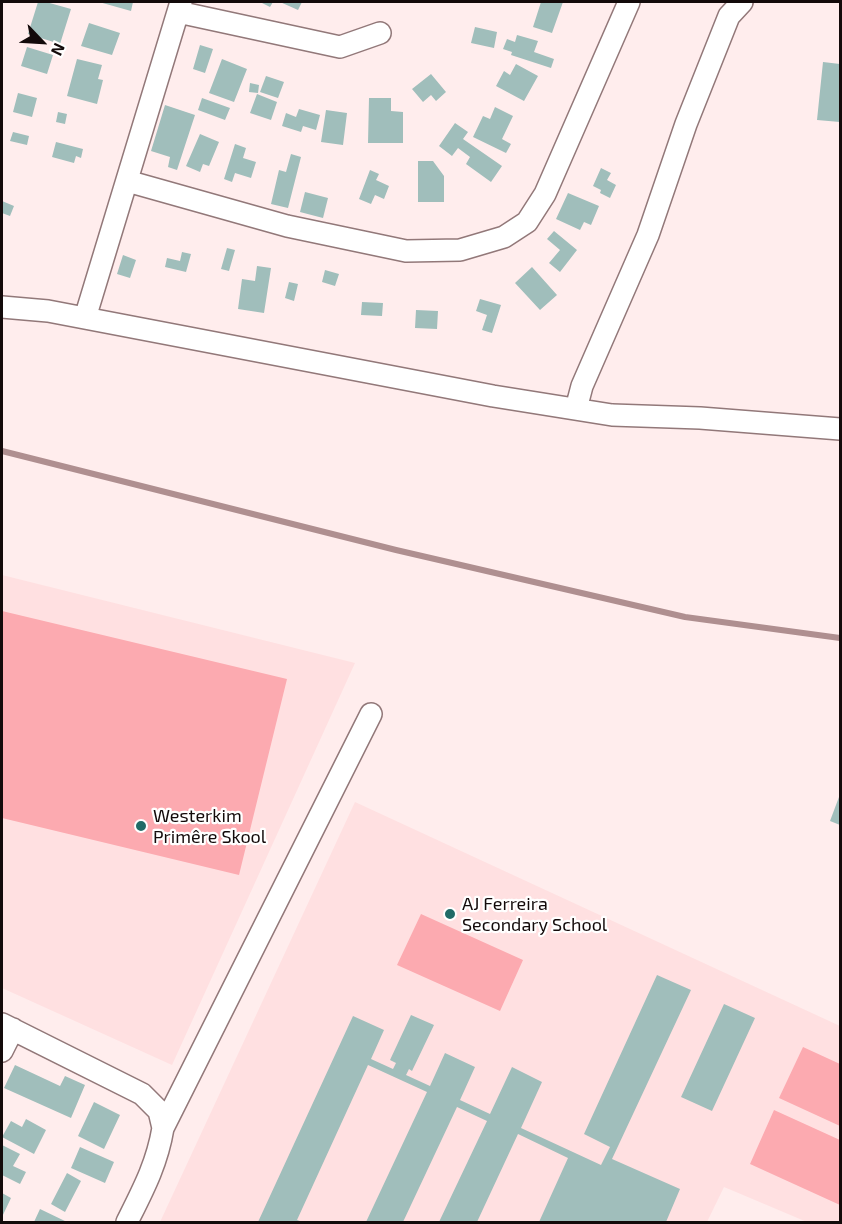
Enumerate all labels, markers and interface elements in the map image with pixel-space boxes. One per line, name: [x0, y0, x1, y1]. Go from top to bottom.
north arrow: [12, 12, 72, 72]
text: N: [48, 41, 70, 59]
place label: Westerkim Primêre Skool: [153, 805, 266, 848]
marker: Westerkim Primêre Skool: [134, 819, 148, 833]
place label: AJ Ferreira Secondary School: [462, 893, 607, 936]
marker: AJ Ferreira Secondary School: [443, 907, 457, 921]

